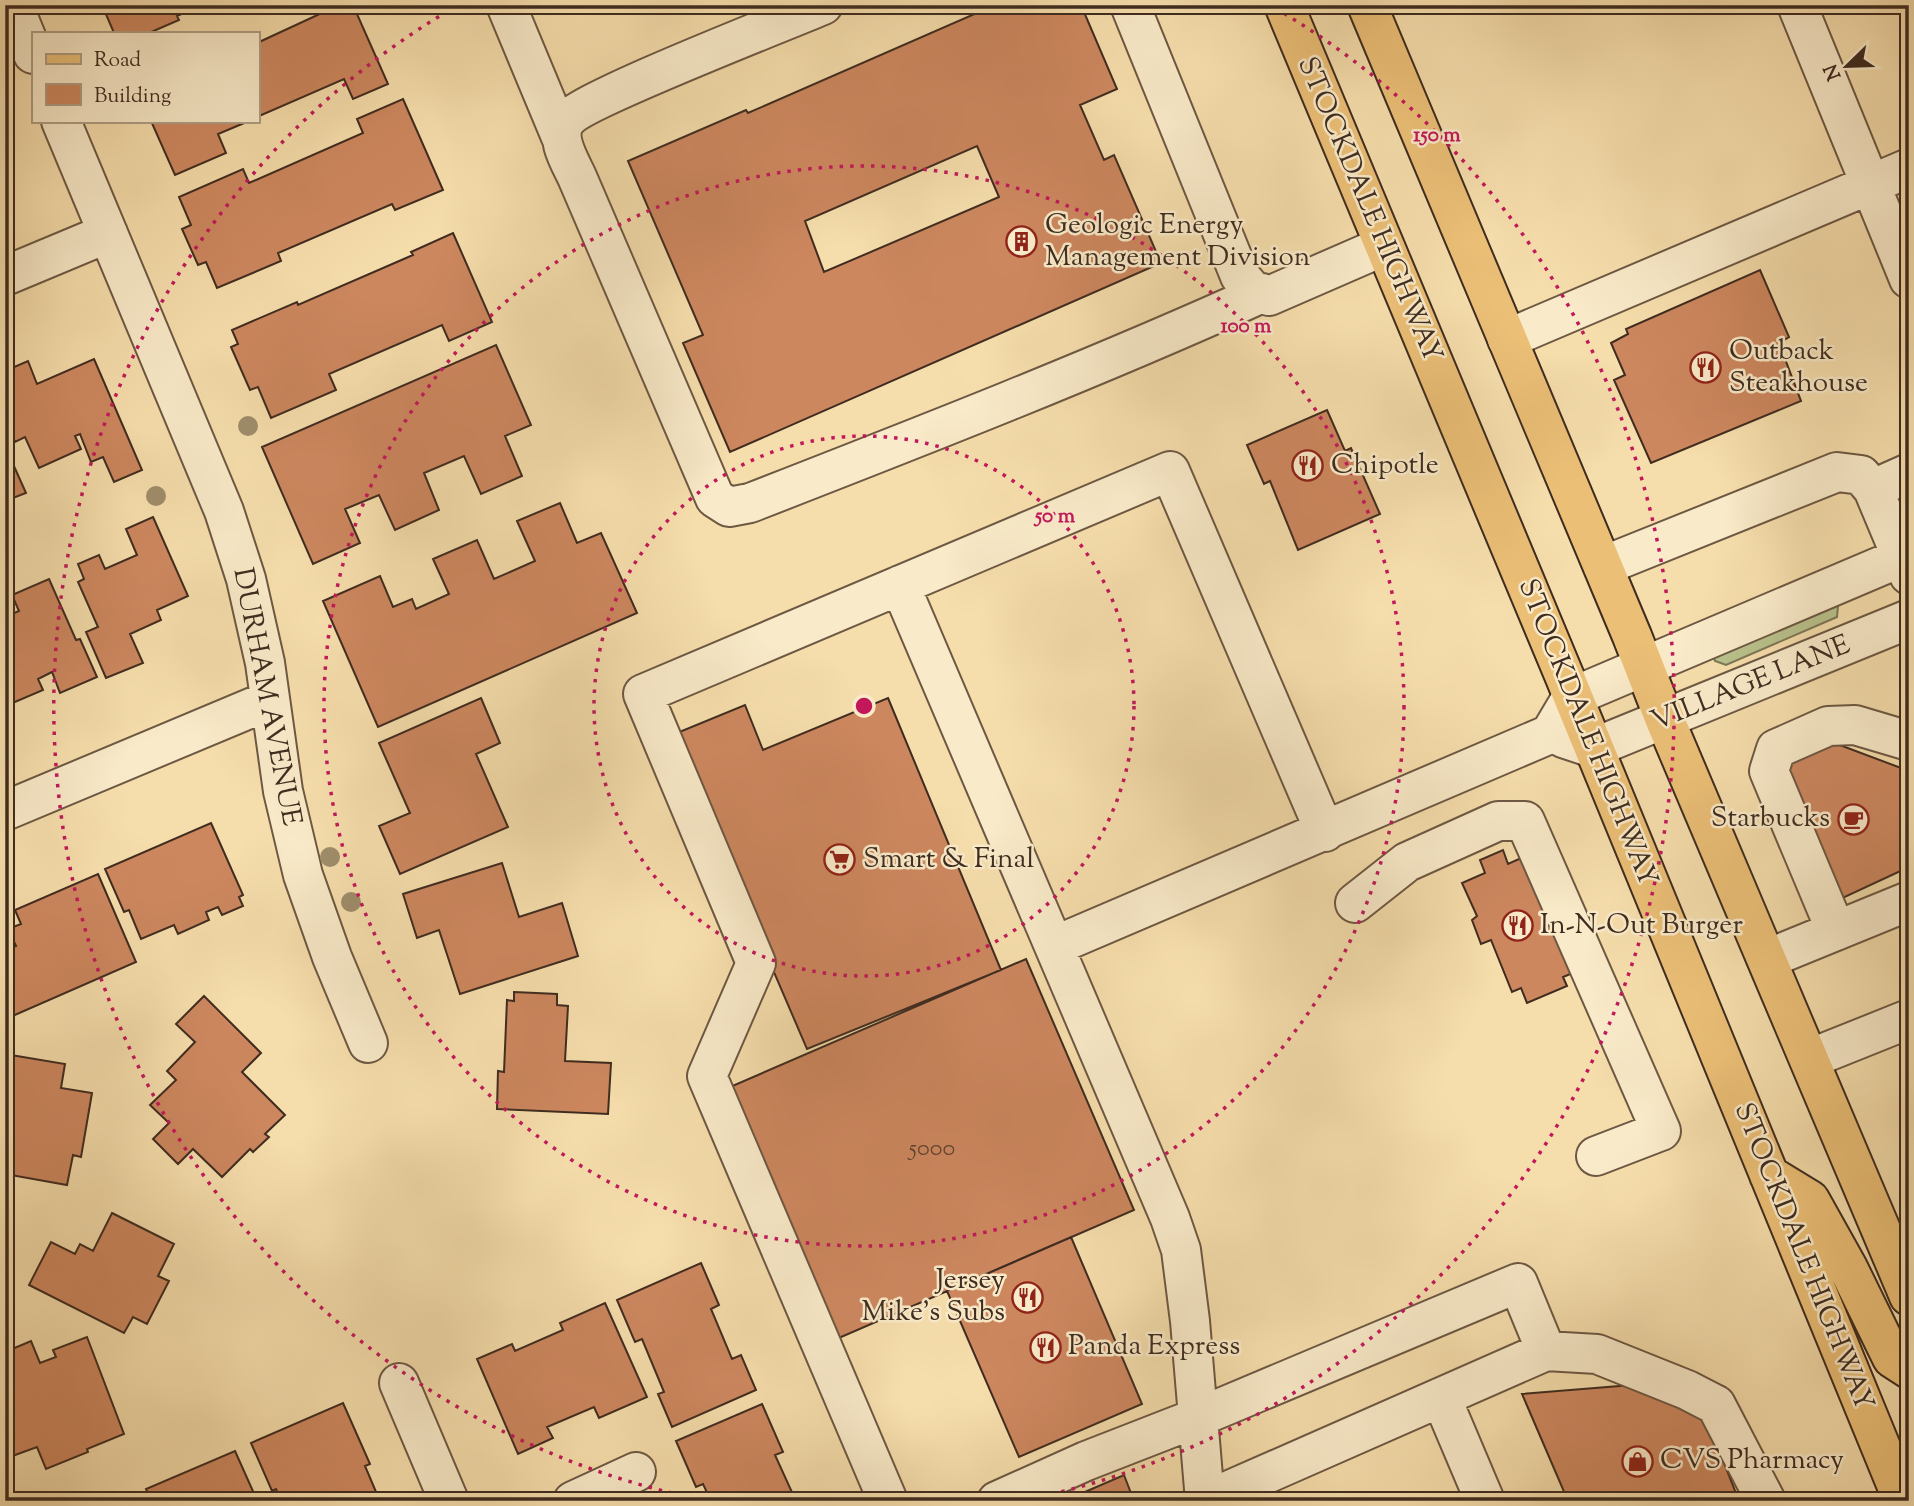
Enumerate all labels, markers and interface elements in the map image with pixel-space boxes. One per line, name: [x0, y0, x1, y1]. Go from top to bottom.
legend: [32, 32, 259, 122]
north arrow: [1812, 32, 1882, 102]
text: Road: [94, 46, 141, 76]
street label: STOCKDALE HIGHWAY: [1286, 51, 1452, 369]
text: N: [1818, 59, 1849, 84]
text: Building: [94, 82, 171, 112]
text: 150 m: [1413, 121, 1461, 151]
place label: Geologic Energy Management Division: [1045, 206, 1310, 278]
building icon: Geologic Energy Management Division: [1005, 225, 1039, 259]
text: 100 m: [1221, 312, 1272, 342]
place label: Outback Steakhouse: [1729, 332, 1868, 404]
restaurant icon: Outback Steakhouse: [1689, 351, 1723, 385]
place label: Chipotle: [1331, 446, 1439, 486]
restaurant icon: Chipotle: [1291, 449, 1325, 483]
text: 50 m: [1033, 502, 1076, 532]
street label: DURHAM AVENUE: [221, 565, 311, 830]
street label: STOCKDALE HIGHWAY: [1507, 573, 1667, 893]
street label: VILLAGE LANE: [1645, 626, 1857, 742]
centre of rings: [852, 694, 876, 718]
place label: Starbucks: [1711, 799, 1830, 839]
cafe icon: Starbucks: [1836, 802, 1870, 836]
place label: Smart & Final: [863, 840, 1034, 880]
supermarket icon: Smart & Final: [823, 843, 857, 877]
place label: In-N-Out Burger: [1540, 906, 1743, 946]
restaurant icon: In-N-Out Burger: [1500, 909, 1534, 943]
street label: STOCKDALE HIGHWAY: [1723, 1097, 1883, 1417]
house number: 5000: [907, 1132, 955, 1166]
place label: Jersey Mike's Subs: [862, 1261, 1005, 1333]
restaurant icon: Jersey Mike's Subs: [1011, 1280, 1045, 1314]
place label: Panda Express: [1068, 1327, 1240, 1367]
restaurant icon: Panda Express: [1028, 1330, 1062, 1364]
place label: CVS Pharmacy: [1660, 1441, 1844, 1481]
shop icon: CVS Pharmacy: [1620, 1444, 1654, 1478]

